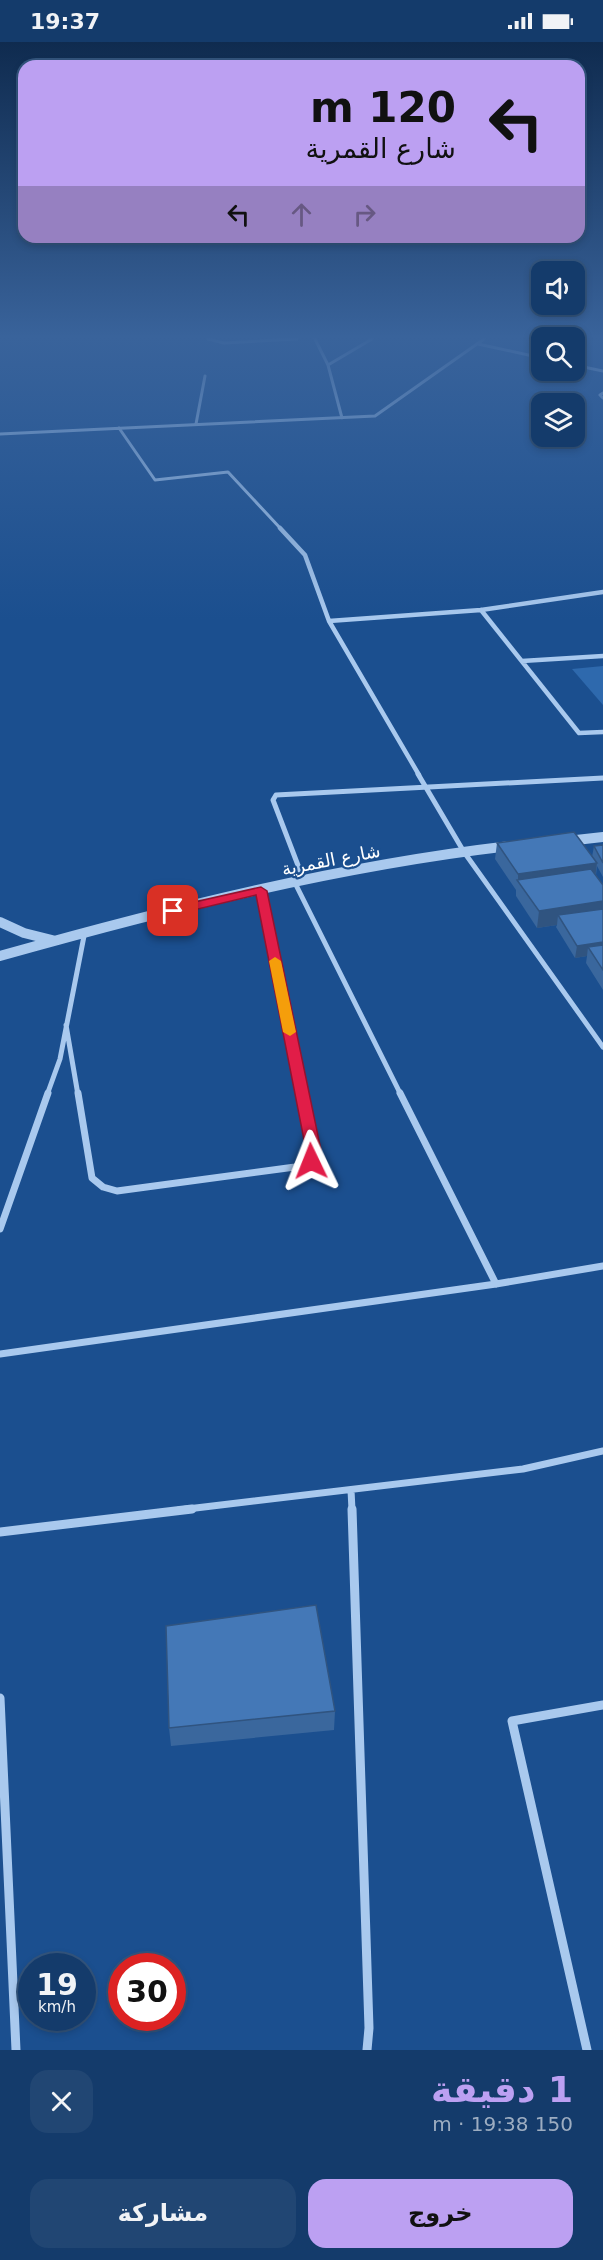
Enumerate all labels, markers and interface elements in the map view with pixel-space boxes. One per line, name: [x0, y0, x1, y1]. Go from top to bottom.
text: 19:37: [30, 9, 100, 34]
text: 120 m: [310, 83, 456, 132]
icon: left: [477, 84, 555, 162]
text: شارع القمرية: [306, 133, 456, 164]
icon: left: [222, 198, 255, 231]
icon: ahead: [285, 198, 318, 231]
icon: right: [348, 198, 381, 231]
map controls: [531, 261, 585, 447]
button: sound: [531, 261, 585, 315]
button: search: [531, 327, 585, 381]
button: layers: [531, 393, 585, 447]
street label: شارع القمرية: [280, 840, 382, 880]
pin: [147, 885, 198, 936]
icon: arrive: [156, 894, 189, 927]
position arrow: [279, 1129, 343, 1193]
speed limit sign: 30: [108, 1953, 186, 2031]
text: 19: [36, 1967, 78, 2002]
text: km/h: [38, 1998, 76, 2016]
text: 1 دقيقة: [431, 2069, 573, 2110]
button: close: [30, 2070, 93, 2133]
text: 150 m · 19:38: [432, 2112, 573, 2136]
button: مشاركة: [30, 2179, 296, 2248]
button: خروج: [308, 2179, 573, 2248]

